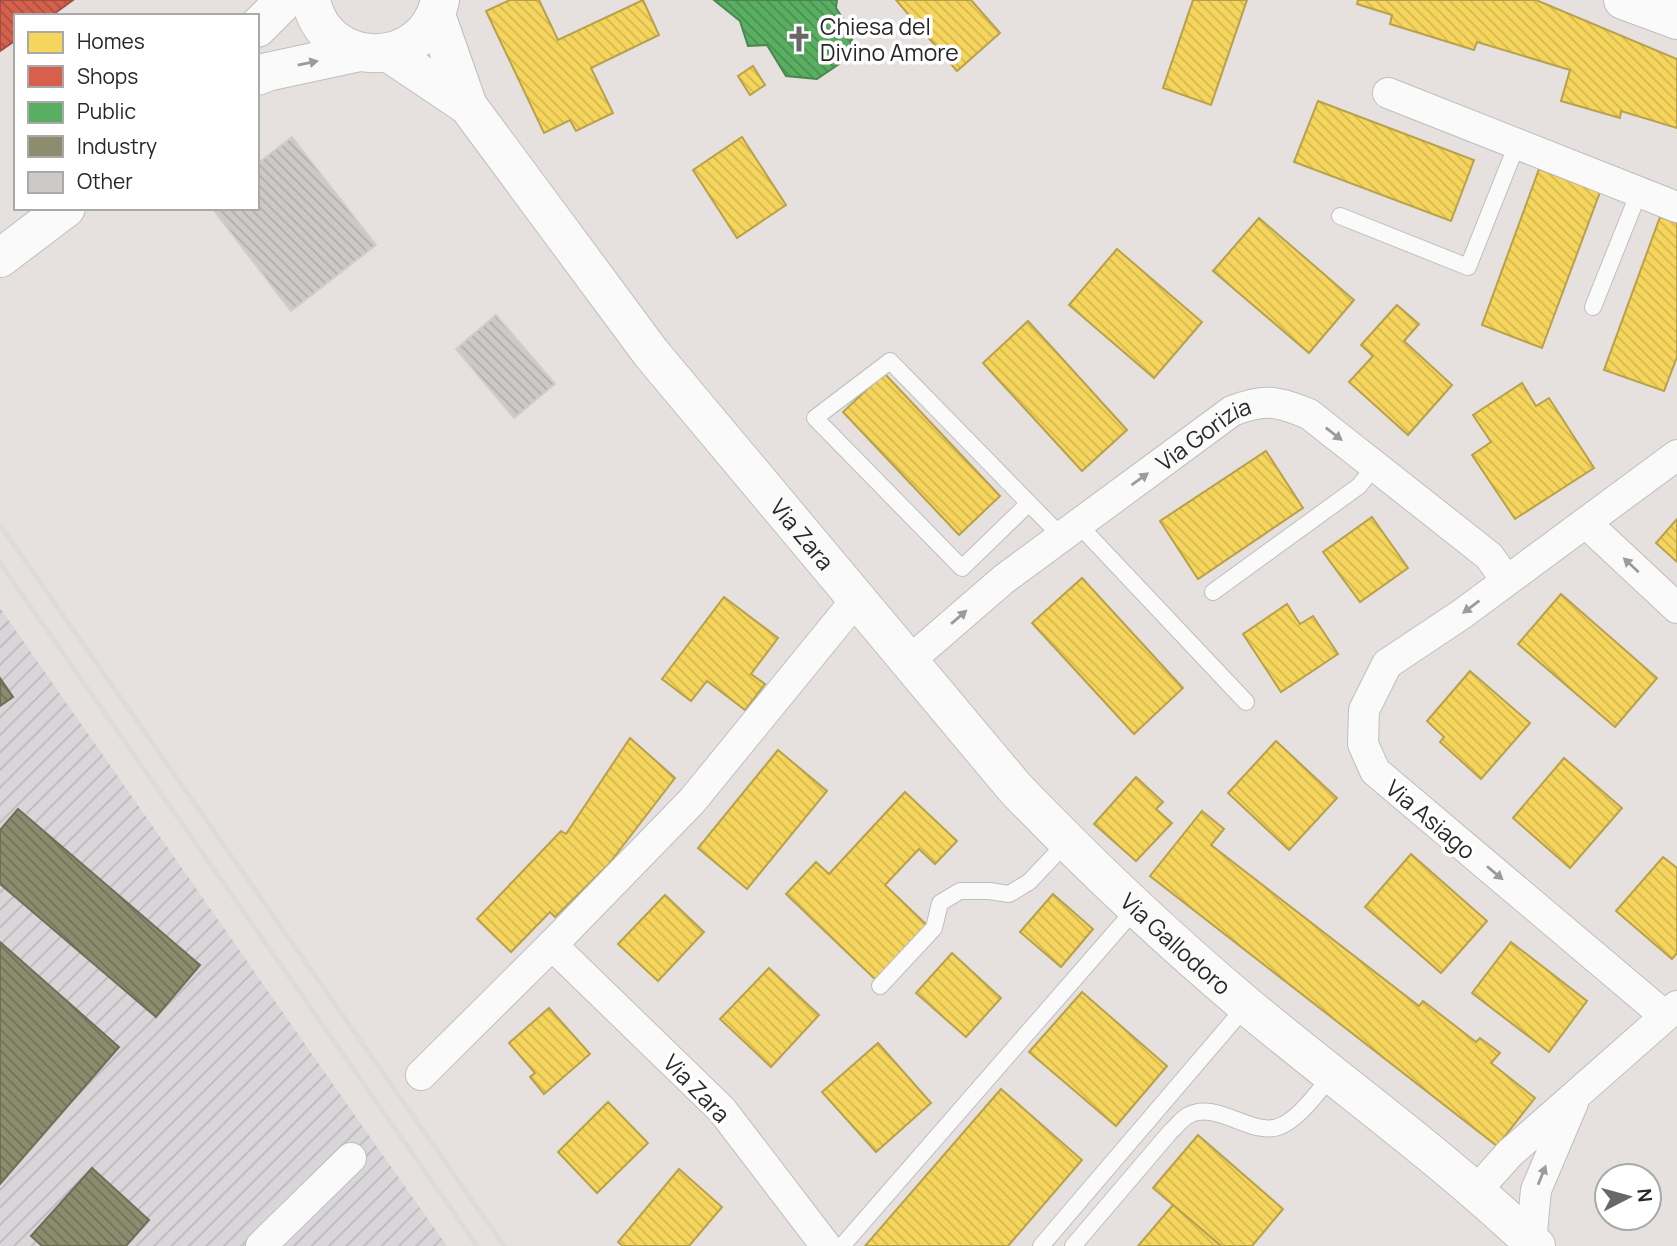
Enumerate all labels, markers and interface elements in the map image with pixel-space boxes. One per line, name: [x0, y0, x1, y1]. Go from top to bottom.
place label: Chiesa del Divino Amore: [820, 10, 959, 68]
legend: [14, 14, 259, 210]
church icon: Chiesa del Divino Amore: [784, 24, 814, 54]
text: Homes: [77, 27, 145, 55]
one-way arrow: [297, 58, 319, 69]
text: Shops: [77, 62, 138, 90]
text: Public: [77, 97, 136, 125]
text: Industry: [77, 132, 157, 160]
text: Other: [77, 167, 133, 195]
street label: Via Gorizia: [1149, 390, 1255, 478]
one-way arrow: [1326, 426, 1343, 441]
one-way arrow: [1130, 471, 1148, 486]
street label: Via Zara: [763, 492, 842, 576]
one-way arrow: [1623, 558, 1640, 574]
one-way arrow: [1462, 599, 1480, 613]
one-way arrow: [951, 610, 968, 625]
street label: Via Asiago: [1379, 772, 1483, 866]
one-way arrow: [1487, 865, 1504, 880]
street label: Via Gallodoro: [1114, 885, 1238, 1002]
street label: Via Zara: [656, 1047, 738, 1129]
north arrow: [1593, 1162, 1663, 1232]
one-way arrow: [1537, 1164, 1548, 1185]
text: N: [1631, 1187, 1659, 1203]

